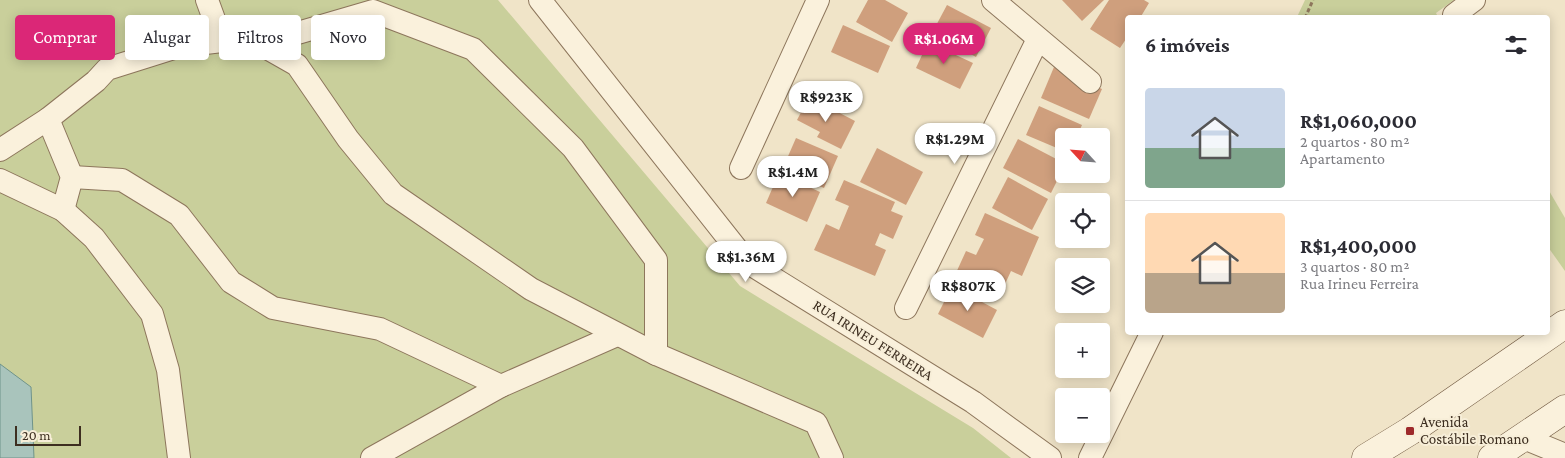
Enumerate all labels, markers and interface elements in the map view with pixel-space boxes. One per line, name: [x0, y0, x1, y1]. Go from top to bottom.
chip: Comprar: [15, 15, 115, 60]
chip: Alugar: [125, 15, 209, 60]
chip: Filtros: [219, 15, 301, 60]
chip: Novo: [311, 15, 385, 60]
pin: R$1.06M: [898, 22, 990, 65]
text: R$1.06M: [914, 30, 974, 47]
icon: filters: [1502, 31, 1530, 59]
text: 6 imóveis: [1145, 33, 1229, 57]
pin: R$923K: [785, 80, 867, 123]
text: R$923K: [800, 88, 852, 105]
icon: home: [1185, 108, 1245, 168]
text: R$1,060,000: [1300, 109, 1417, 133]
pin: R$1.29M: [909, 122, 1001, 165]
north arrow: [1055, 128, 1110, 182]
map controls: [1055, 128, 1110, 443]
text: R$1.29M: [926, 130, 984, 147]
text: 2 quartos · 80 m²: [1300, 133, 1409, 150]
text: Apartamento: [1300, 150, 1385, 167]
pin: R$1.4M: [752, 156, 834, 198]
text: R$1.4M: [768, 163, 818, 180]
button: locate: [1055, 193, 1110, 248]
icon: home: [1185, 233, 1245, 293]
text: R$1,400,000: [1300, 234, 1417, 258]
pin: R$1.36M: [700, 240, 792, 283]
text: R$1.36M: [717, 248, 775, 265]
button: layers: [1055, 258, 1110, 313]
text: 3 quartos · 80 m²: [1300, 258, 1409, 275]
pin: R$807K: [927, 270, 1009, 312]
text: Rua Irineu Ferreira: [1300, 275, 1419, 292]
text: R$807K: [941, 277, 995, 294]
street label: RUA IRINEU FERREIRA: [810, 297, 936, 384]
button: +: [1055, 323, 1110, 378]
button: −: [1055, 388, 1110, 443]
place label: Avenida Costábile Romano: [1420, 414, 1529, 447]
scale bar: [15, 423, 81, 446]
marker: Avenida Costábile Romano: [1404, 425, 1416, 437]
text: 20 m: [22, 427, 50, 443]

